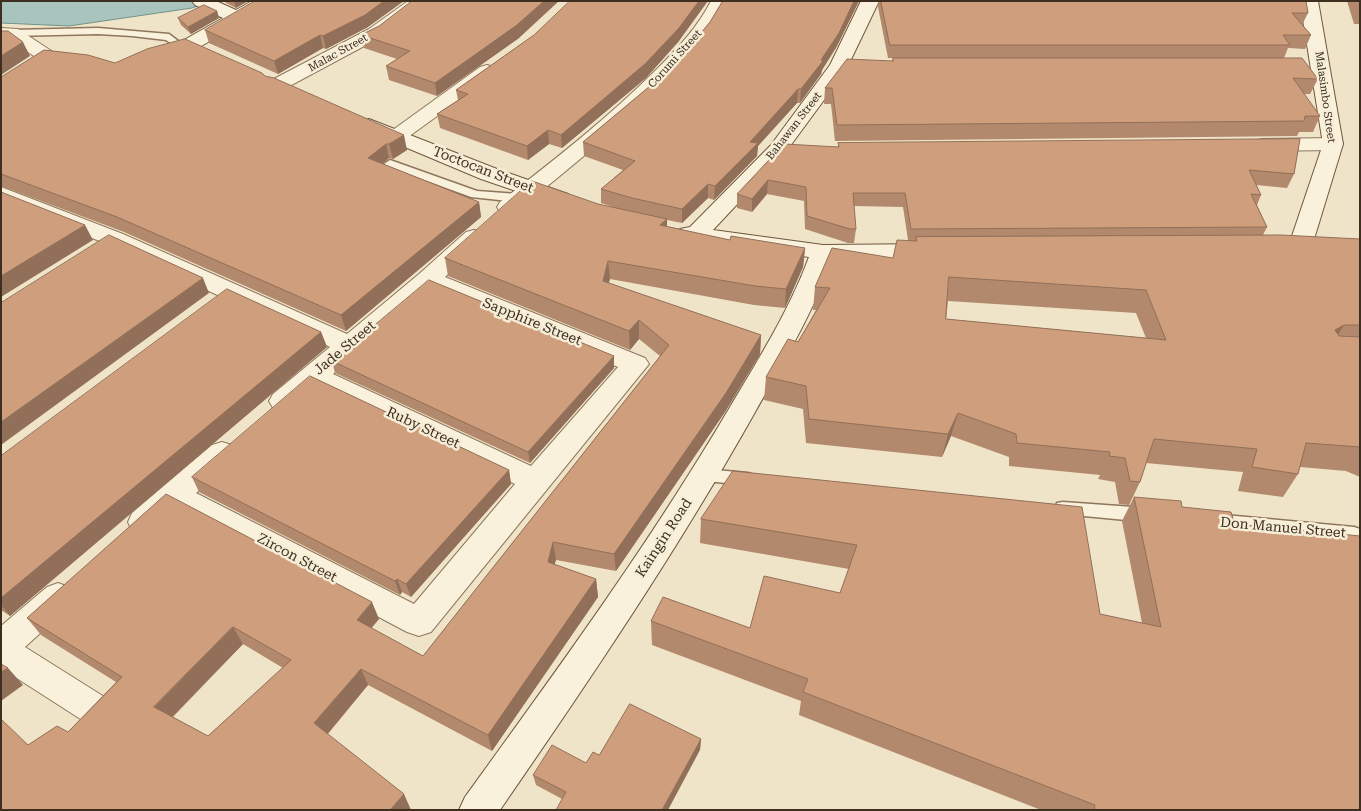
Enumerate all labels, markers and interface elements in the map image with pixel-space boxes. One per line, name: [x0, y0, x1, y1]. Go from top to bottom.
street label: Corumi Street: [645, 27, 705, 91]
street label: Malac Street: [306, 31, 370, 75]
street label: Malasimbo Street: [1312, 50, 1338, 144]
street label: Bahawan Street: [763, 89, 825, 163]
street label: Toctocan Street: [430, 143, 536, 197]
street label: Sapphire Street: [480, 295, 584, 349]
street label: Jade Street: [311, 317, 379, 379]
street label: Ruby Street: [384, 404, 462, 452]
street label: Kaingin Road: [632, 495, 696, 581]
street label: Don Manuel Street: [1219, 514, 1347, 542]
street label: Zircon Street: [254, 530, 340, 586]

